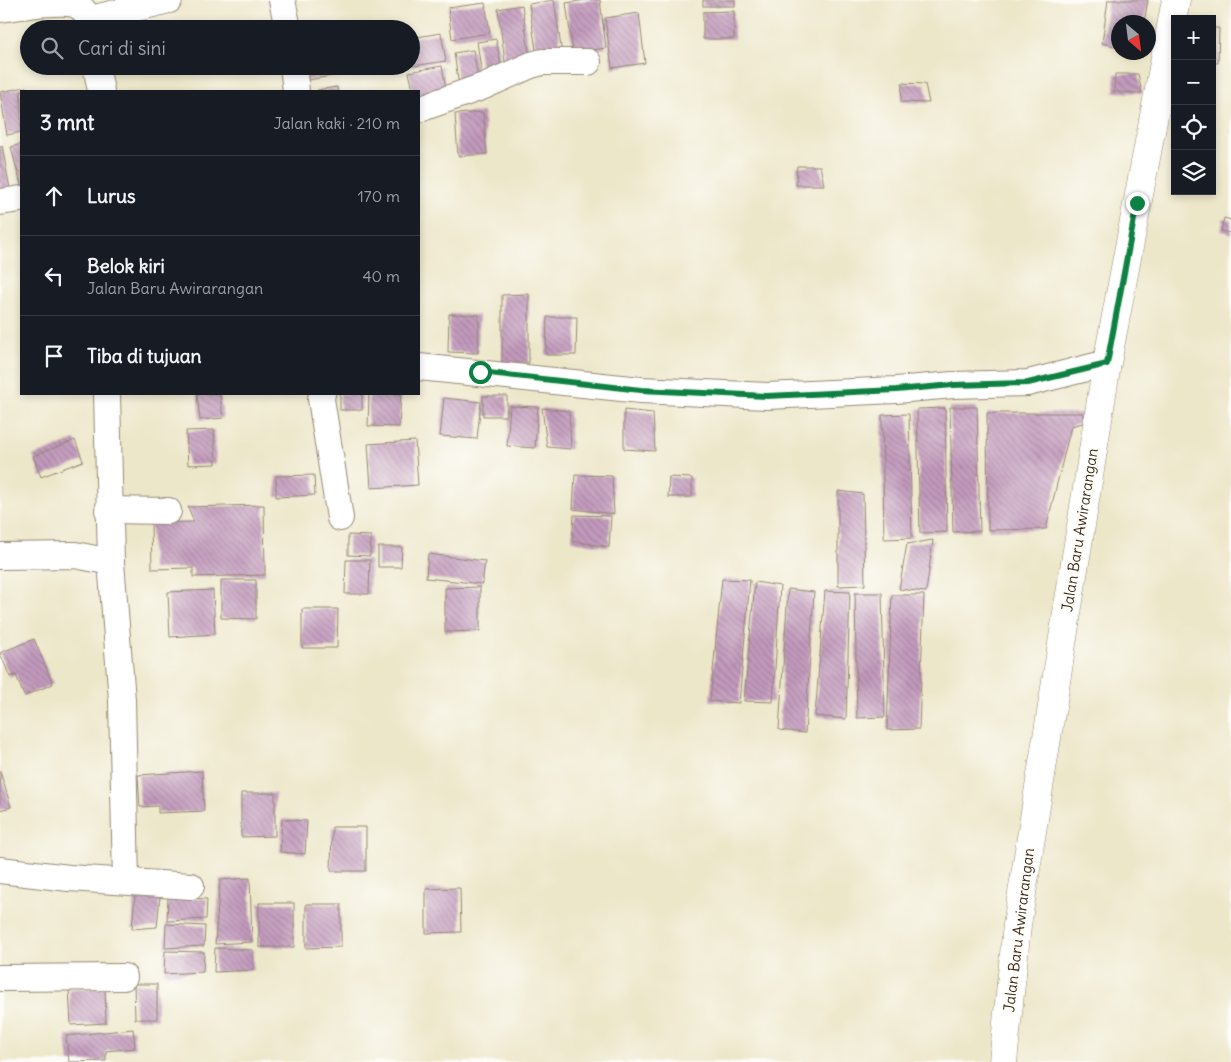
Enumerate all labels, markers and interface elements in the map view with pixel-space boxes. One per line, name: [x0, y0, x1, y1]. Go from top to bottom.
north arrow: [1111, 15, 1156, 60]
map controls: [1171, 15, 1216, 195]
button: +: [1171, 15, 1216, 60]
search box: [20, 20, 420, 75]
icon: search: [38, 34, 66, 62]
text: Cari di sini: [78, 36, 166, 60]
button: −: [1171, 60, 1216, 105]
button: locate: [1171, 105, 1216, 150]
text: 3 mnt: [40, 109, 94, 136]
text: Jalan kaki · 210 m: [273, 113, 400, 133]
button: layers: [1171, 150, 1216, 195]
icon: ahead: [40, 182, 68, 210]
text: Lurus: [87, 184, 136, 208]
text: 170 m: [357, 186, 400, 206]
route end: [1126, 192, 1149, 215]
text: Belok kiri: [87, 254, 165, 278]
icon: left: [40, 262, 68, 290]
text: 40 m: [362, 266, 400, 286]
text: Jalan Baru Awirarangan: [87, 278, 263, 298]
icon: arrive: [40, 342, 68, 370]
text: Tiba di tujuan: [87, 344, 202, 368]
route start: [469, 361, 492, 384]
street label: Jalan Baru Awirarangan: [1057, 446, 1102, 613]
street label: Jalan Baru Awirarangan: [999, 846, 1038, 1013]

